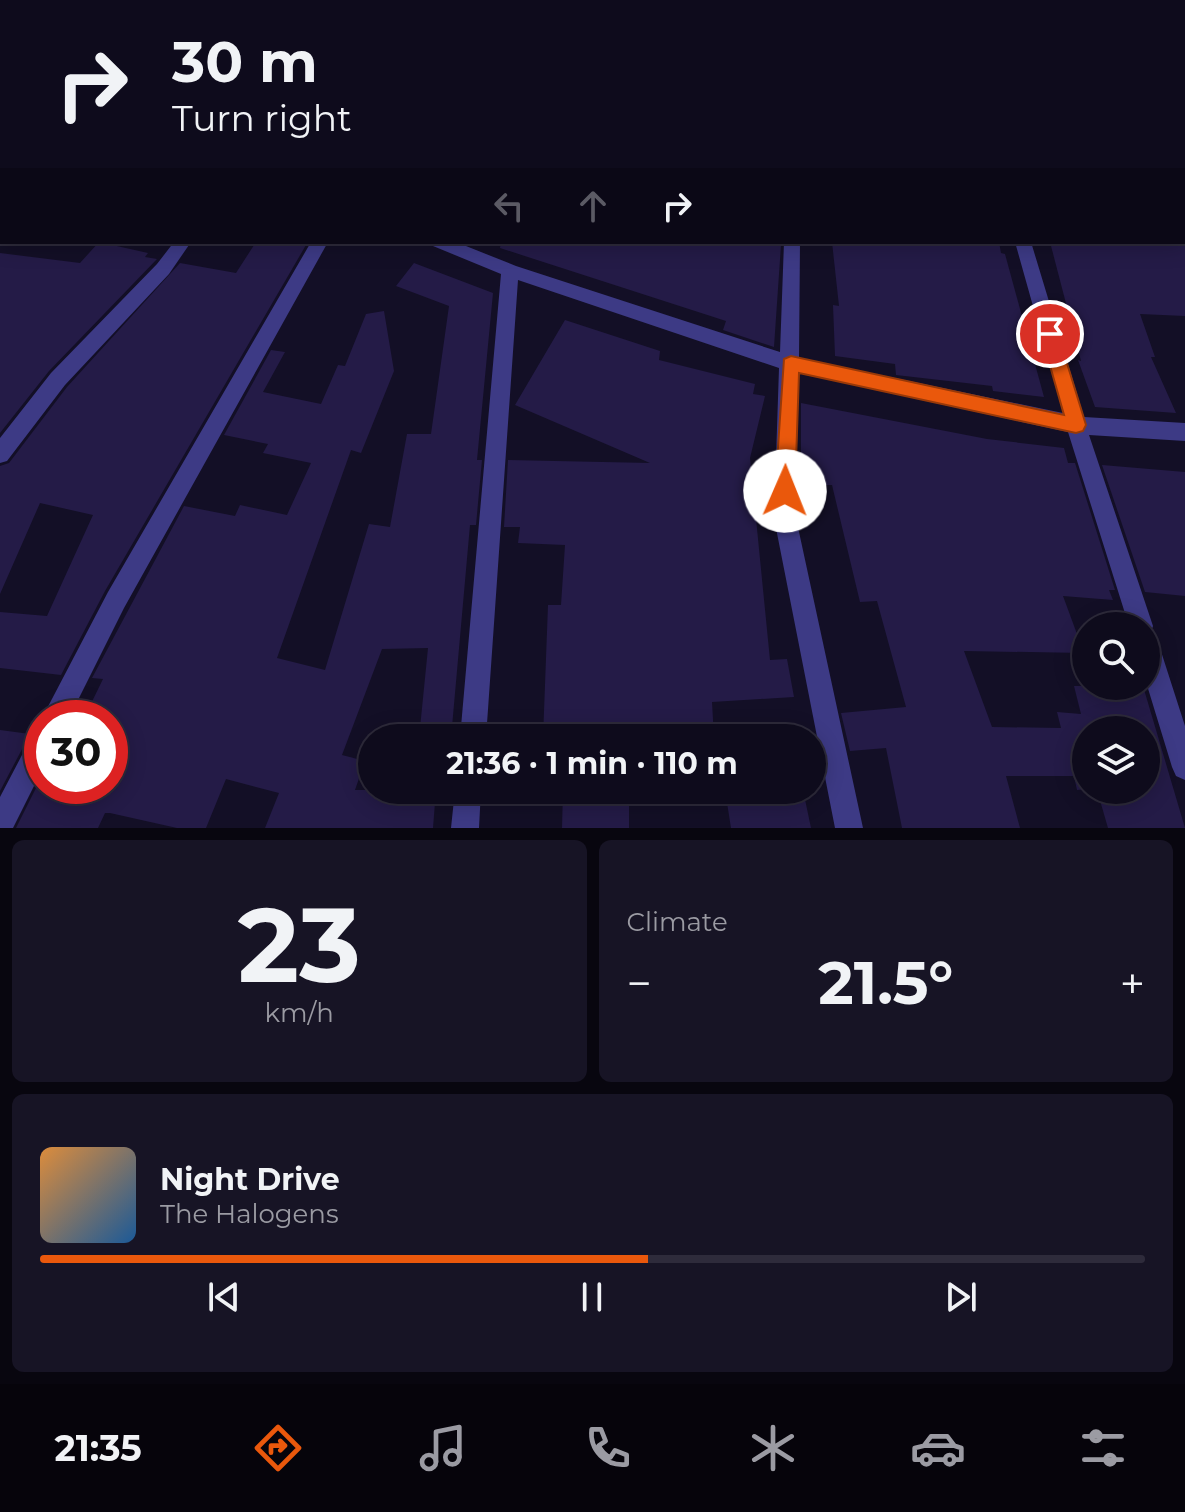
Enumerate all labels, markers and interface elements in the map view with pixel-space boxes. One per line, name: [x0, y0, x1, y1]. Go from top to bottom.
text: 30 m: [172, 28, 318, 96]
icon: right: [40, 32, 144, 136]
text: Turn right: [172, 96, 352, 140]
icon: left: [487, 184, 531, 228]
icon: ahead: [571, 184, 615, 228]
icon: right: [655, 184, 699, 228]
pin: [1016, 300, 1084, 368]
icon: arrive: [1028, 312, 1072, 356]
position arrow: [743, 449, 827, 533]
map controls: [1072, 612, 1160, 804]
button: search: [1072, 612, 1160, 700]
speed limit sign: 30: [24, 700, 128, 804]
button: layers: [1072, 716, 1160, 804]
text: 21:36 · 1 min · 110 m: [446, 745, 738, 782]
text: 23: [238, 881, 361, 1008]
text: Climate: [627, 906, 728, 938]
text: 21.5°: [818, 946, 953, 1019]
text: −: [627, 956, 652, 1010]
text: +: [1120, 956, 1145, 1010]
text: km/h: [265, 997, 334, 1029]
text: Night Drive: [160, 1161, 340, 1198]
text: The Halogens: [160, 1198, 339, 1230]
icon: previous: [202, 1275, 246, 1319]
icon: pause: [570, 1275, 614, 1319]
icon: next: [939, 1275, 983, 1319]
icon: directions: [250, 1420, 306, 1476]
icon: music: [415, 1420, 471, 1476]
icon: phone: [580, 1420, 636, 1476]
icon: climate: [745, 1420, 801, 1476]
icon: car: [910, 1420, 966, 1476]
icon: filters: [1075, 1420, 1131, 1476]
text: 21:35: [54, 1426, 142, 1470]

